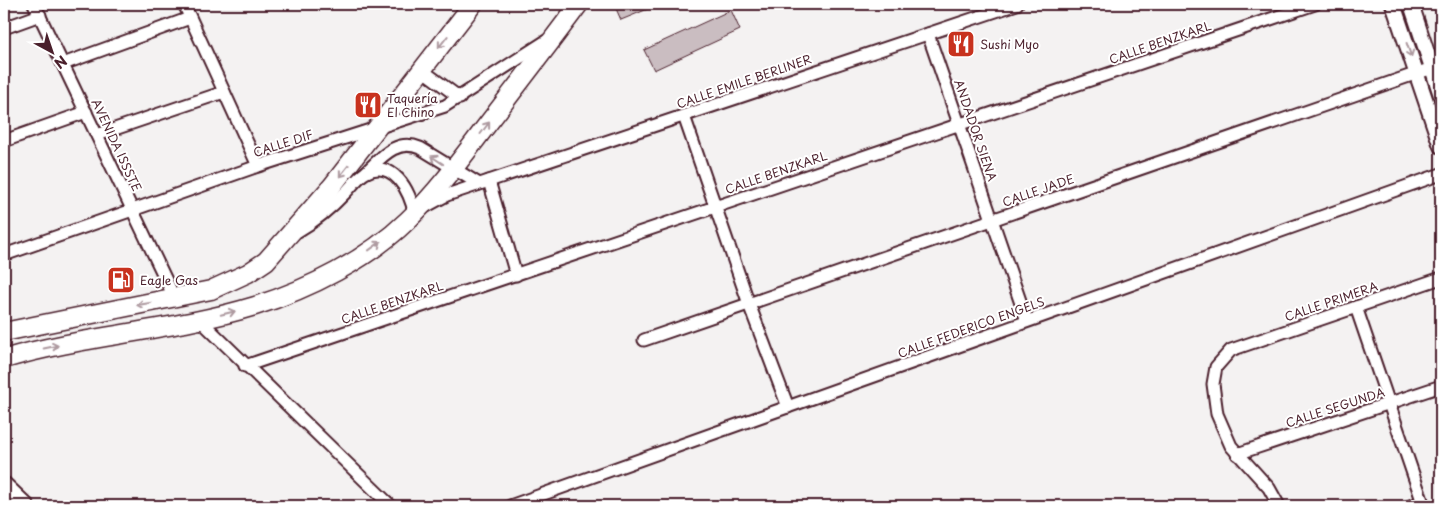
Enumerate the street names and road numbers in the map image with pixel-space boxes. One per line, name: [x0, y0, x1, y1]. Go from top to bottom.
street label: CALLE BENZKARL: [1106, 16, 1214, 68]
street label: CALLE EMILE BERLINER: [674, 49, 814, 113]
street label: ANDADOR SIENA: [950, 77, 1002, 183]
street label: AVENIDA ISSSTE: [88, 96, 146, 195]
street label: CALLE DIF: [251, 125, 315, 161]
street label: CALLE BENZKARL: [722, 146, 830, 198]
street label: CALLE JADE: [1000, 169, 1077, 211]
street label: CALLE BENZKARL: [338, 276, 446, 328]
street label: CALLE PRIMERA: [1282, 277, 1380, 325]
street label: CALLE FEDERICO ENGELS: [895, 292, 1047, 362]
street label: CALLE SEGUNDA: [1283, 383, 1387, 431]

